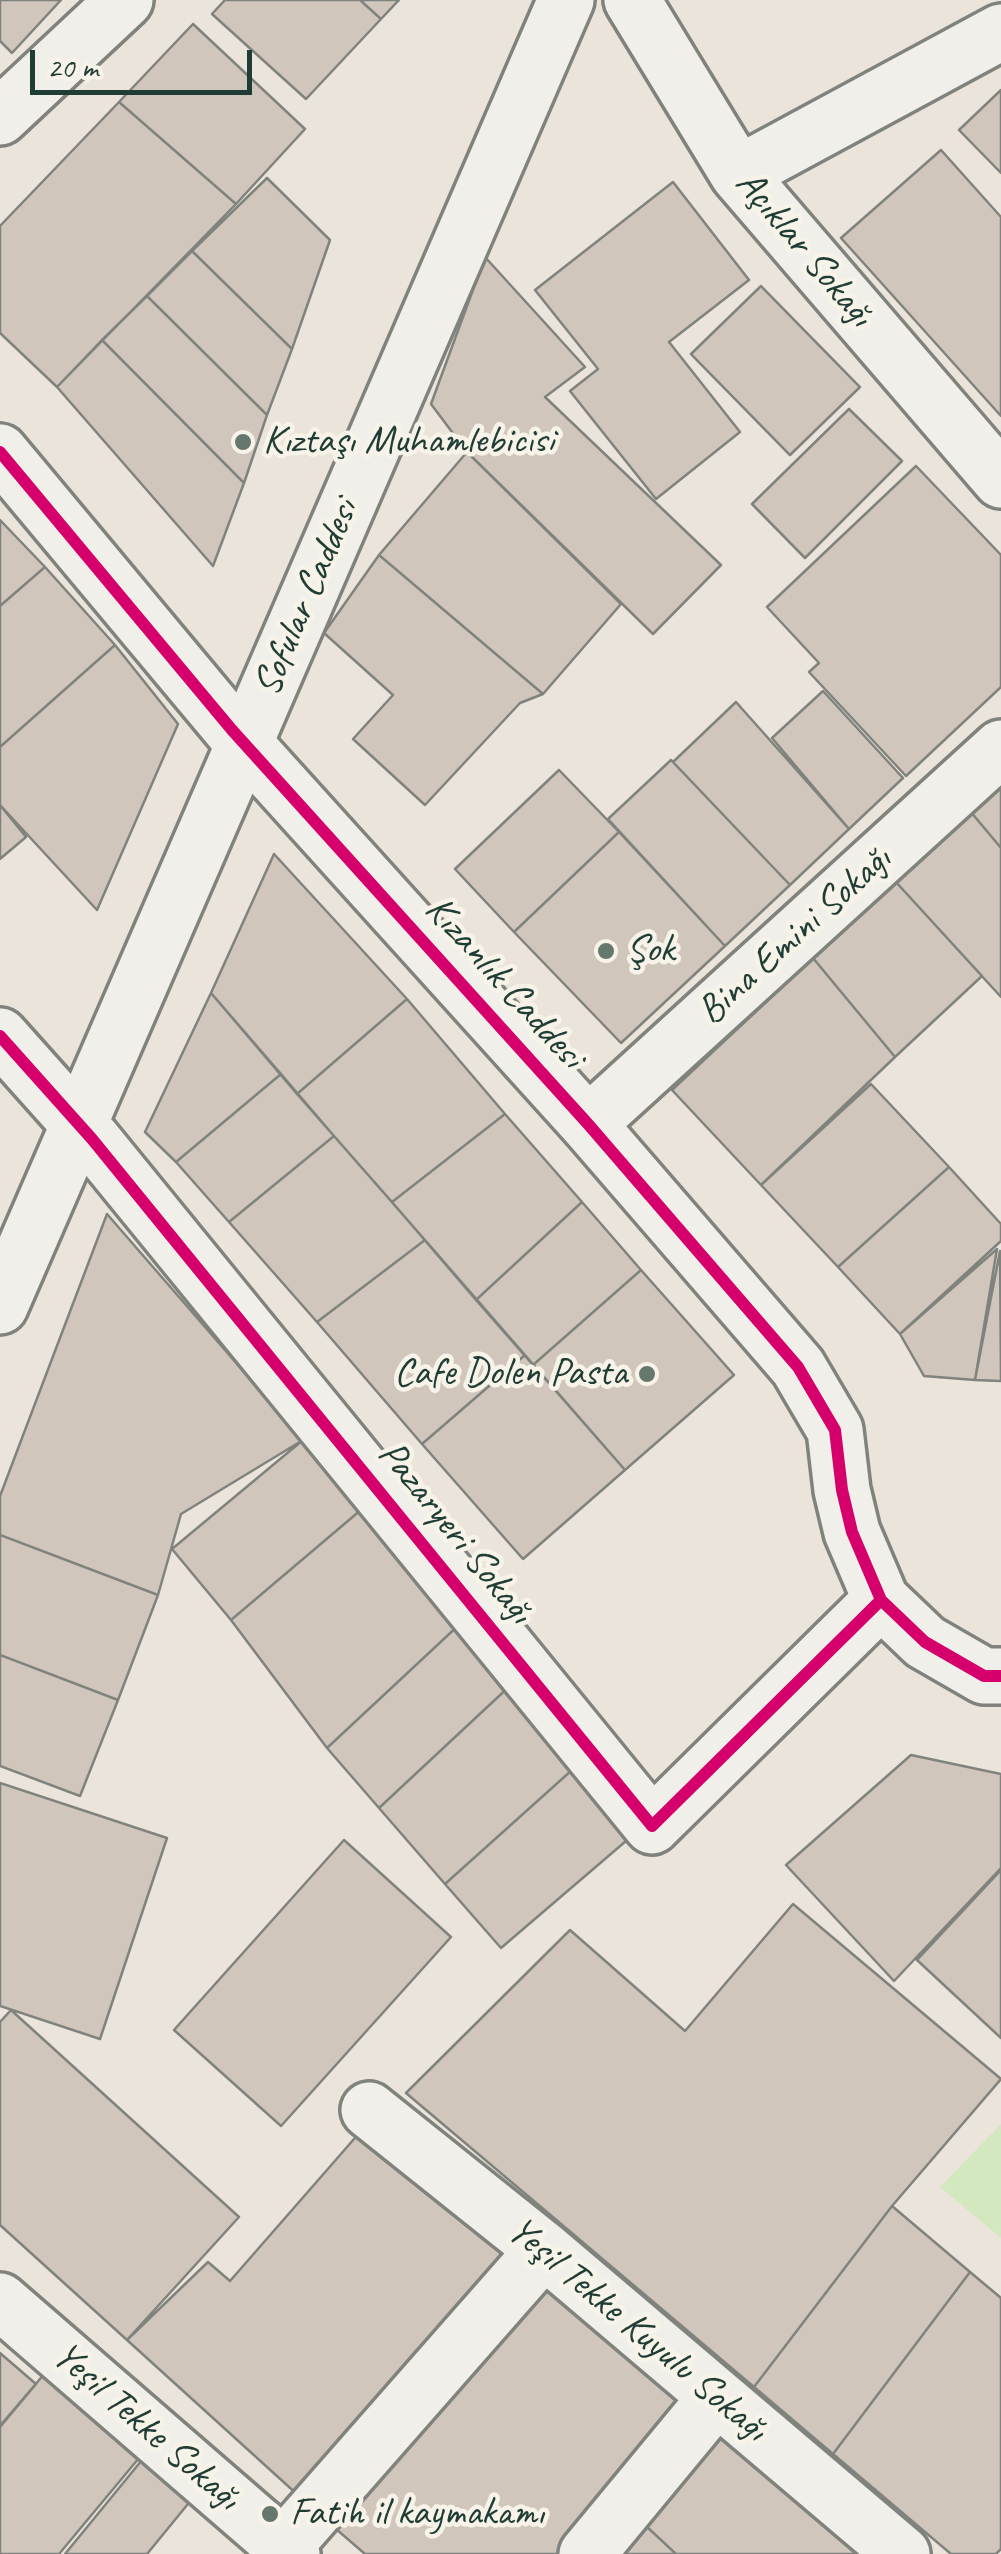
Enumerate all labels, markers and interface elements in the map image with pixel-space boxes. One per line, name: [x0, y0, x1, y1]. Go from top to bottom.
scale bar: [35, 30, 258, 92]
text: 20 m: [47, 48, 98, 86]
street label: Açıklar Sokağı: [724, 161, 884, 337]
place label: Kıztaşı Muhamlebicisi: [263, 418, 554, 466]
marker: Kıztaşı Muhamlebicisi: [232, 431, 254, 453]
street label: Sofular Caddesi: [244, 493, 370, 703]
street label: Bina Emini Sokağı: [688, 837, 902, 1035]
street label: Kızanlık Caddesi: [414, 887, 594, 1079]
place label: Şok: [626, 927, 674, 975]
marker: Şok: [595, 940, 617, 962]
place label: Cafe Dolen Pasta: [394, 1350, 627, 1398]
marker: Cafe Dolen Pasta: [636, 1363, 658, 1385]
street label: Pazaryeri Sokağı: [367, 1432, 543, 1634]
street label: Yeşil Tekke Kuyulu Sokağı: [497, 2207, 777, 2453]
street label: Yeşil Tekke Sokağı: [42, 2332, 250, 2522]
place label: Fatih il kaymakamı: [290, 2490, 544, 2538]
marker: Fatih il kaymakamı: [259, 2503, 281, 2525]

